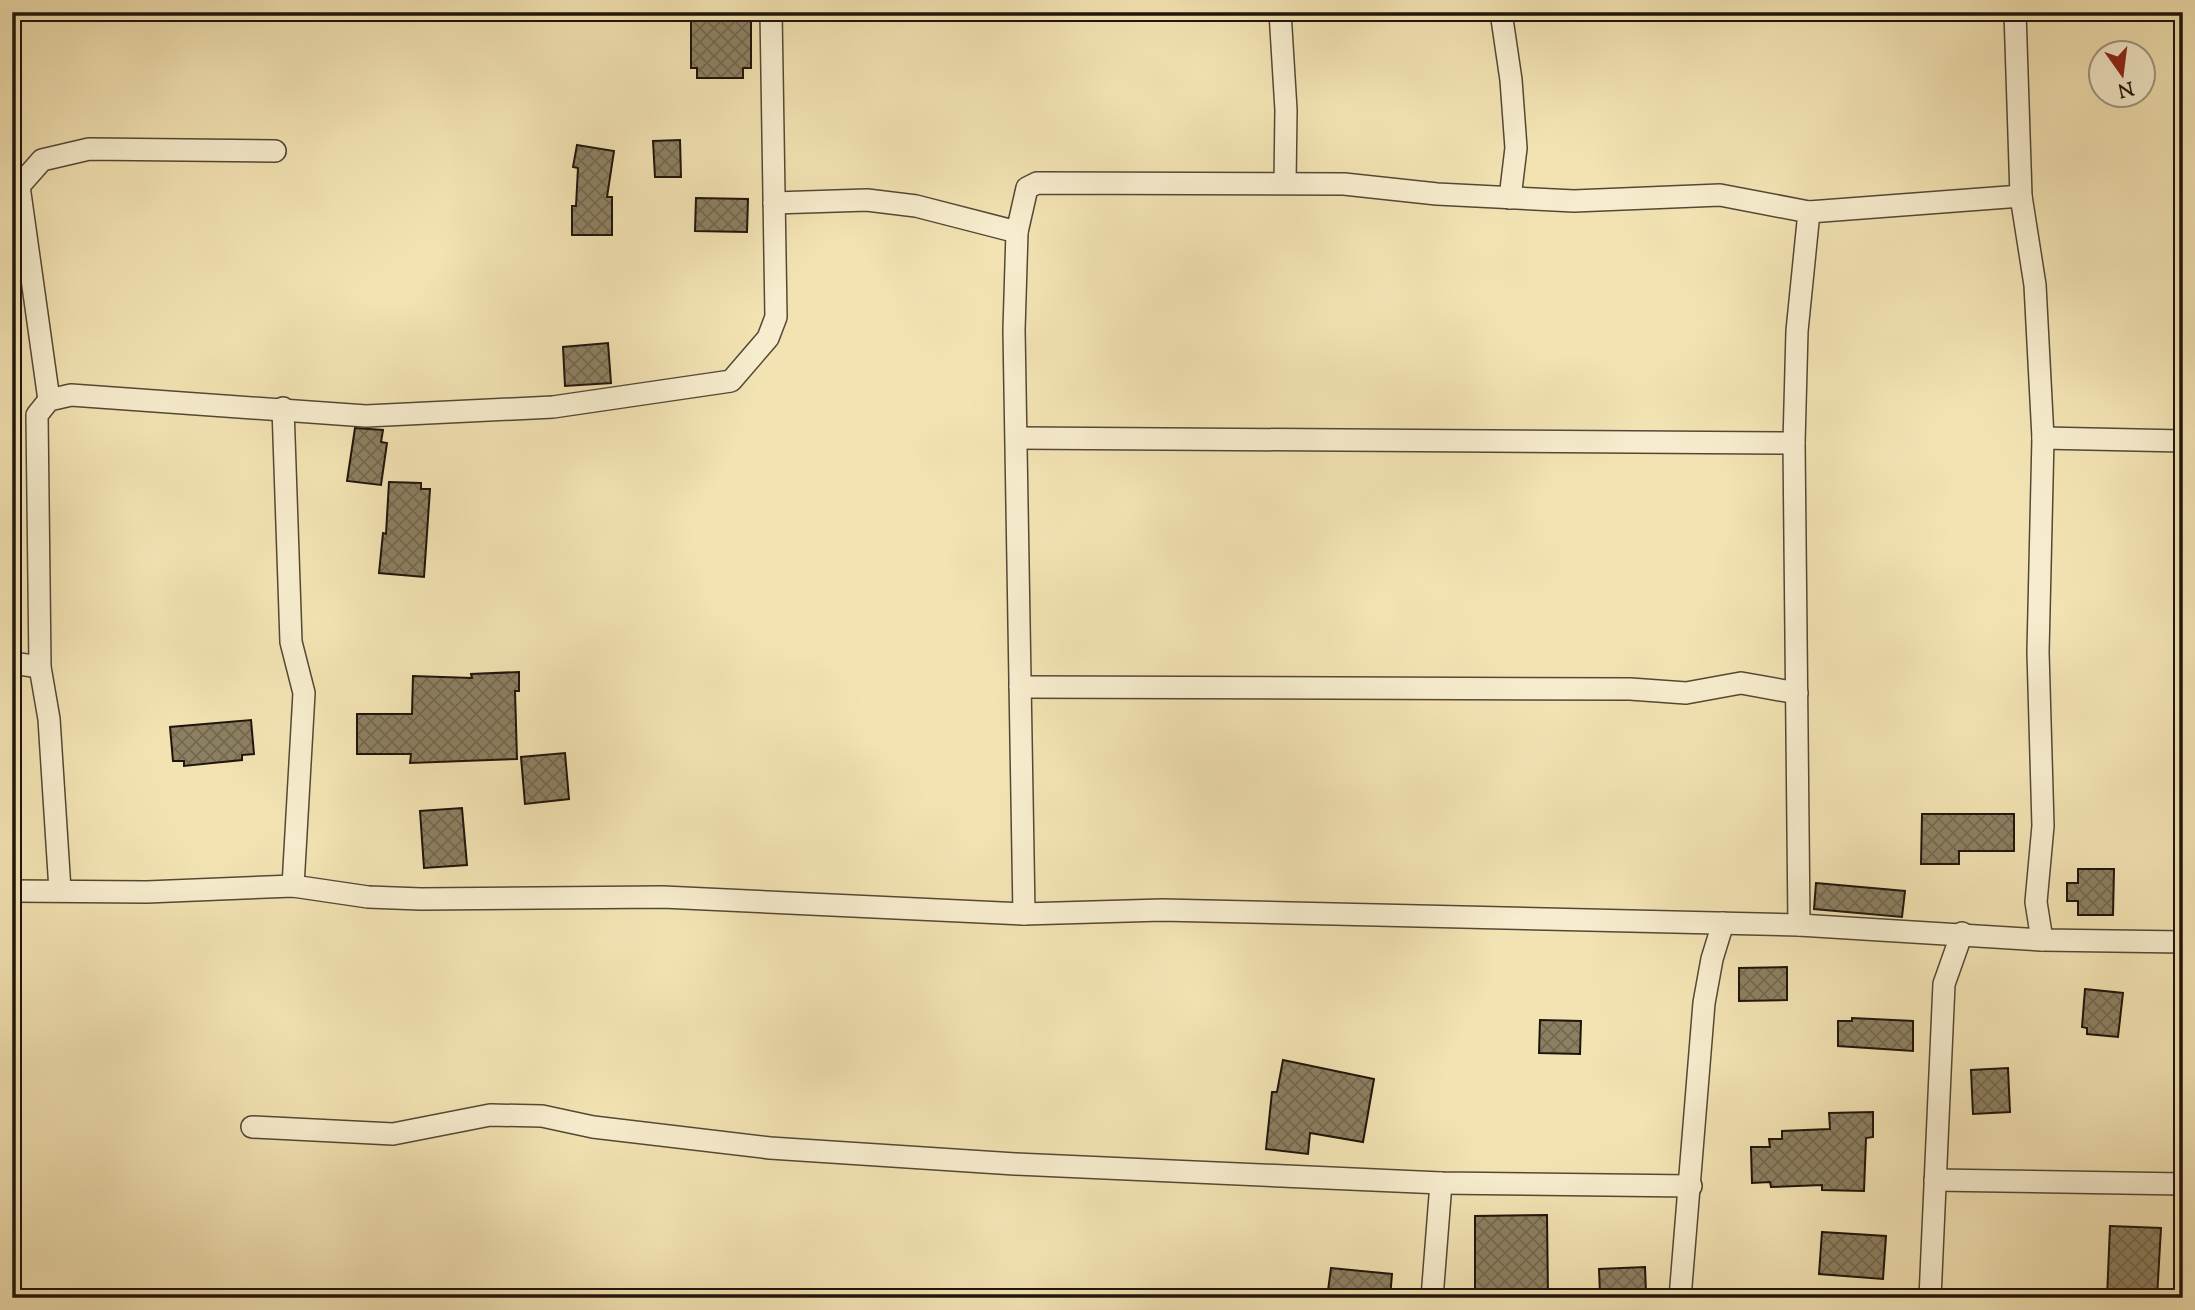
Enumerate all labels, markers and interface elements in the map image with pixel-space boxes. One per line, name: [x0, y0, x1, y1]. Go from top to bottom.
north arrow: [2086, 38, 2156, 108]
text: N: [2115, 73, 2136, 103]

